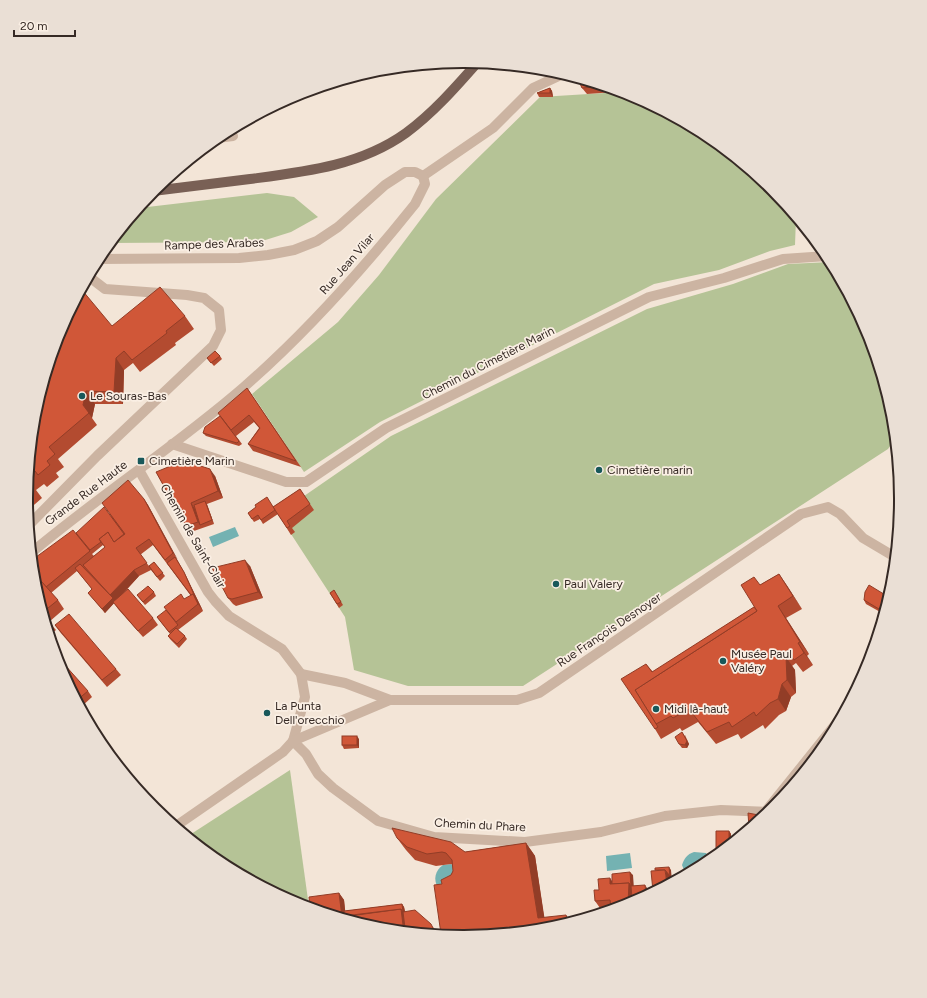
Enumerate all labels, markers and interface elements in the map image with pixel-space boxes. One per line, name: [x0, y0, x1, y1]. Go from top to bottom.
scale bar: [14, 12, 75, 38]
text: 20 m: [20, 19, 48, 33]
street label: Rue Jean Vilar: [317, 231, 377, 297]
street label: Rampe des Arabes: [164, 235, 265, 253]
street label: Chemin du Cimetière Marin: [419, 323, 557, 403]
place label: Le Souras-Bas: [90, 389, 167, 403]
marker: Le Souras-Bas: [77, 391, 87, 401]
place label: Cimetière Marin: [149, 454, 235, 468]
marker: Cimetière Marin: [136, 456, 146, 466]
street label: Grande Rue Haute: [42, 457, 130, 528]
place label: Cimetière marin: [607, 463, 693, 477]
marker: Cimetière marin: [594, 465, 604, 475]
street label: Chemin de Saint-Clair: [157, 481, 229, 591]
place label: Paul Valery: [564, 577, 623, 591]
marker: Paul Valery: [551, 579, 561, 589]
street label: Rue François Desnoyer: [554, 590, 664, 670]
place label: Musée Paul Valéry: [731, 647, 792, 675]
marker: Musée Paul Valéry: [718, 656, 728, 666]
place label: La Punta Dell'orecchio: [275, 699, 345, 727]
place label: Midi là-haut: [664, 702, 728, 716]
marker: Midi là-haut: [651, 704, 661, 714]
marker: La Punta Dell'orecchio: [262, 708, 272, 718]
street label: Chemin du Phare: [434, 816, 527, 834]

